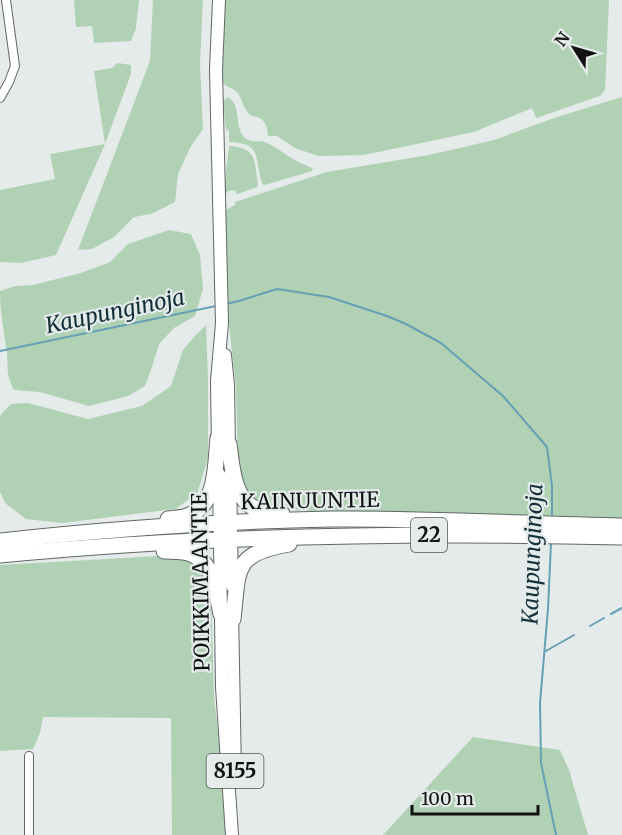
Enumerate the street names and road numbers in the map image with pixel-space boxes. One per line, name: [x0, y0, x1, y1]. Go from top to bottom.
street label: KAINUUNTIE: [240, 486, 380, 515]
street label: POIKKIMAANTIE: [185, 491, 216, 672]
road number: 22: [411, 518, 447, 552]
road number: 8155: [206, 754, 264, 788]

